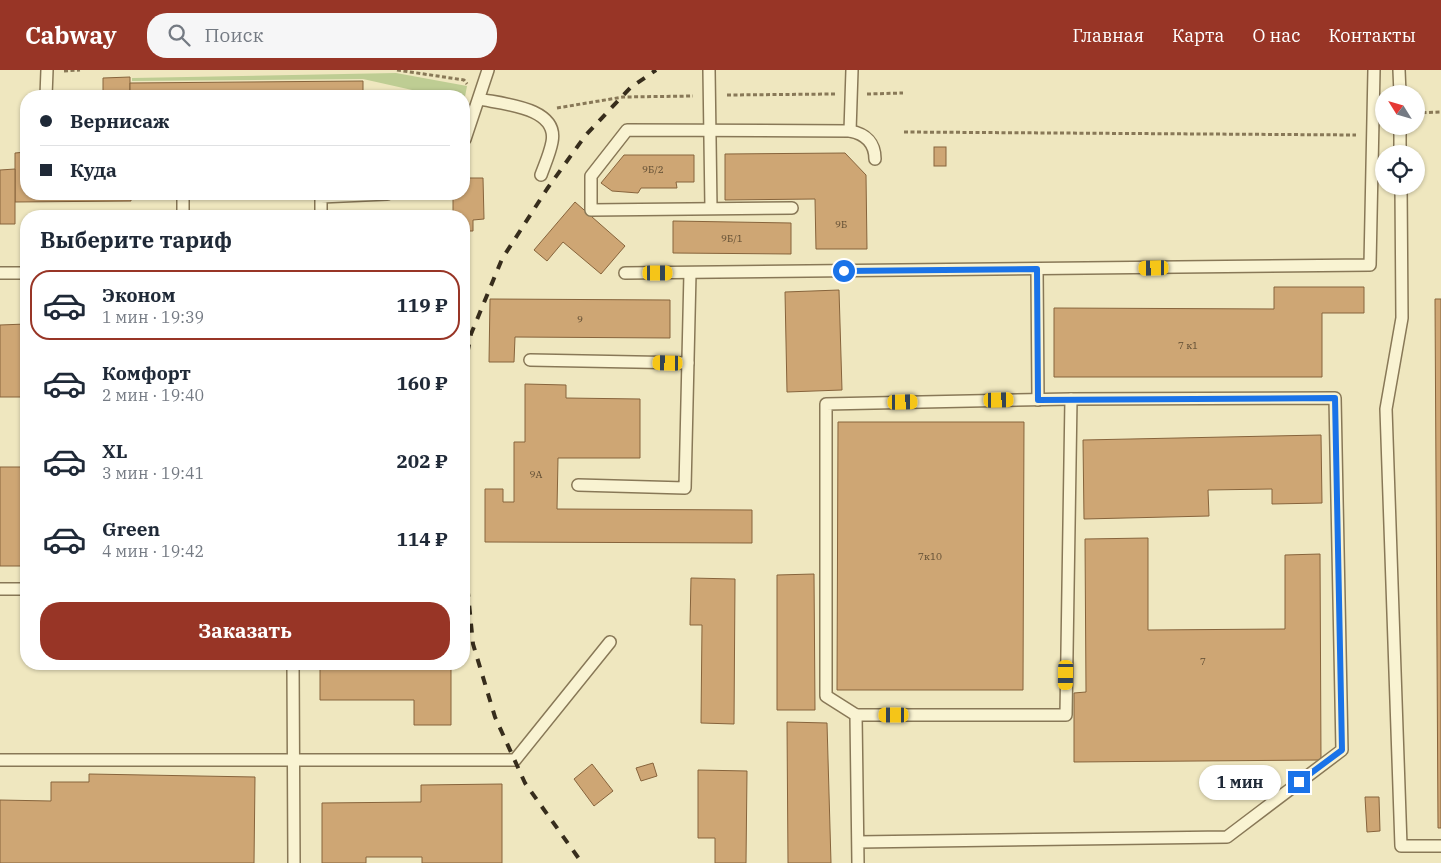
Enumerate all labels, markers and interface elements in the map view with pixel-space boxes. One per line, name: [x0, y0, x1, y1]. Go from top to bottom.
search box: [147, 13, 497, 58]
text: Cabway: [25, 19, 117, 51]
icon: search: [165, 21, 193, 49]
text: Поиск: [205, 23, 264, 47]
text: Главная: [1072, 24, 1144, 47]
text: Карта: [1172, 24, 1224, 47]
text: О нас: [1252, 24, 1300, 47]
text: Контакты: [1328, 24, 1416, 47]
north arrow: [1375, 85, 1425, 135]
map controls: [1375, 85, 1425, 195]
text: Вернисаж: [70, 109, 169, 133]
button: locate: [1375, 145, 1425, 195]
text: Куда: [70, 158, 117, 182]
house number: 9Б/2: [642, 163, 664, 176]
house number: 9Б: [835, 218, 847, 231]
text: Выберите тариф: [40, 225, 232, 254]
house number: 9Б/1: [721, 232, 743, 245]
route start: [833, 260, 855, 282]
car: [1138, 260, 1169, 276]
car: [643, 266, 673, 281]
icon: car: [42, 283, 87, 328]
text: Эконом: [102, 283, 175, 307]
text: 119 ₽: [396, 293, 448, 317]
text: 1 мин · 19:39: [102, 307, 204, 327]
house number: 9: [577, 313, 583, 326]
house number: 7 к1: [1178, 339, 1198, 352]
car: [652, 355, 683, 371]
icon: car: [42, 361, 87, 406]
text: Комфорт: [102, 361, 191, 385]
text: 160 ₽: [396, 371, 448, 395]
text: 2 мин · 19:40: [102, 385, 204, 405]
car: [983, 392, 1014, 408]
car: [887, 394, 918, 410]
icon: car: [42, 439, 87, 484]
text: XL: [102, 439, 128, 463]
text: 202 ₽: [396, 449, 448, 473]
text: 3 мин · 19:41: [102, 463, 204, 483]
house number: 9А: [530, 468, 543, 481]
icon: car: [42, 517, 87, 562]
text: Green: [102, 517, 160, 541]
text: 114 ₽: [396, 527, 448, 551]
text: 4 мин · 19:42: [102, 541, 204, 561]
house number: 7к10: [918, 550, 942, 563]
button: Заказать: [40, 602, 450, 660]
house number: 7: [1200, 655, 1206, 668]
car: [1058, 660, 1073, 690]
car: [879, 708, 909, 723]
callout: 1 мин: [1199, 764, 1282, 800]
route end: [1288, 771, 1310, 793]
text: 1 мин: [1217, 772, 1263, 792]

